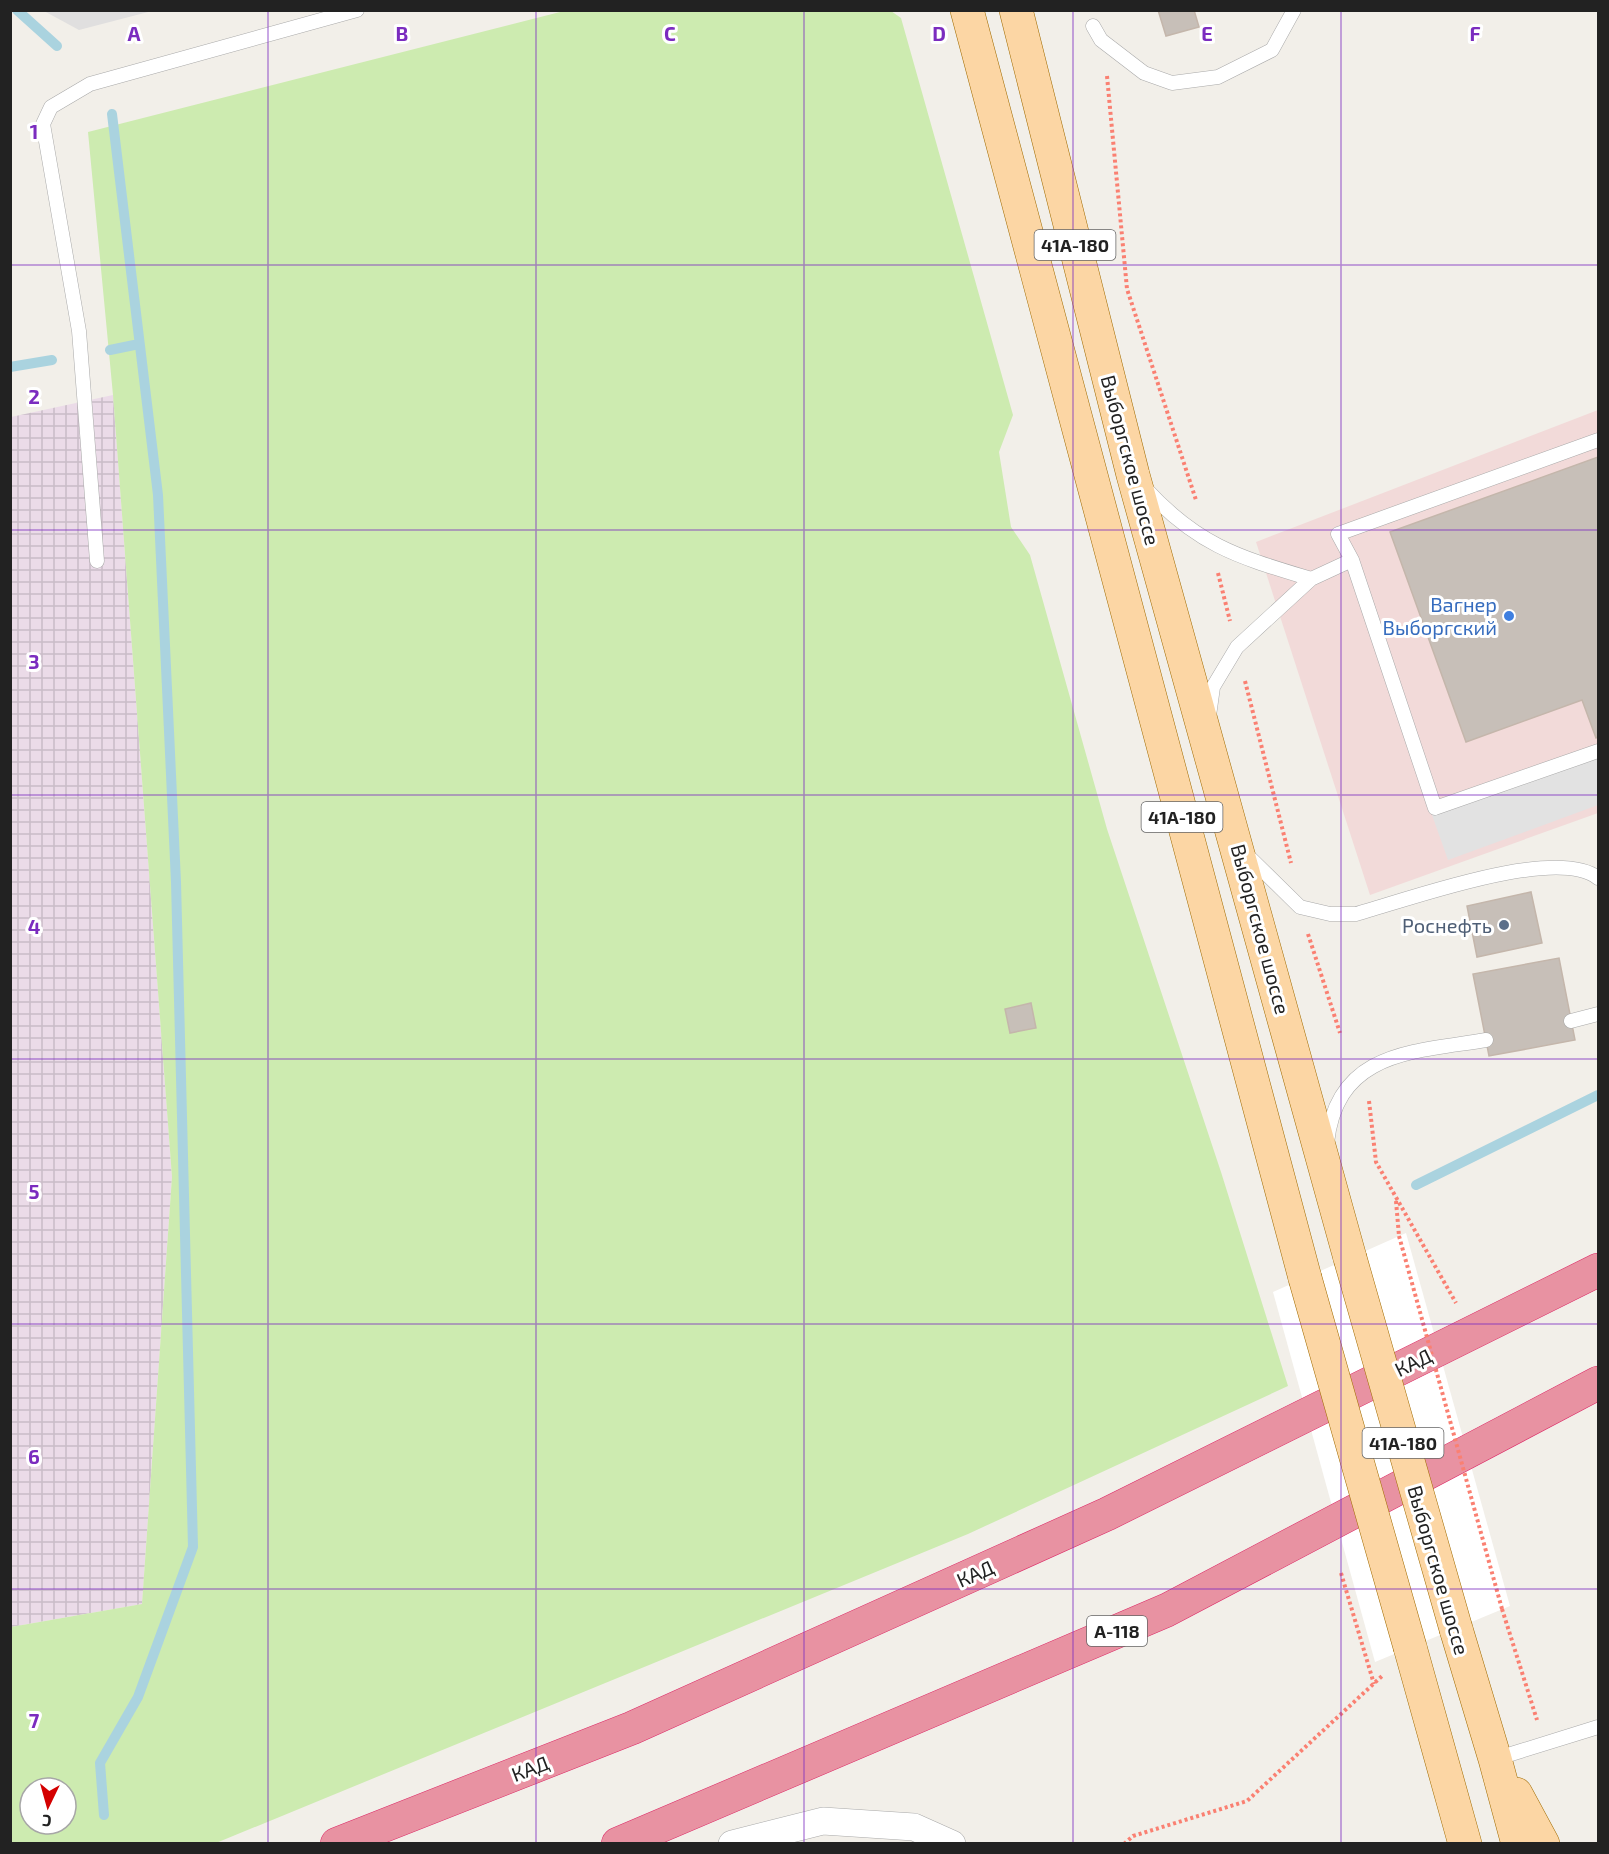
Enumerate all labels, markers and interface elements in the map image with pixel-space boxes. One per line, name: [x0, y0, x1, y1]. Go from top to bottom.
text: A: [127, 21, 141, 45]
text: B: [396, 21, 408, 45]
text: C: [664, 21, 676, 45]
text: D: [932, 21, 946, 45]
text: E: [1201, 21, 1213, 45]
text: F: [1469, 21, 1481, 45]
text: 1: [30, 119, 38, 143]
road number: 41А-180: [1034, 230, 1116, 260]
street label: Выборгское шоссе: [1097, 372, 1165, 548]
text: 2: [28, 384, 40, 408]
place label: Вагнер Выборгский: [1383, 592, 1497, 639]
marker: Вагнер Выборгский: [1502, 609, 1516, 623]
text: 3: [28, 649, 40, 673]
road number: 41А-180: [1142, 802, 1222, 832]
street label: Выборгское шоссе: [1227, 841, 1295, 1017]
place label: Роснефть: [1402, 913, 1492, 937]
text: 4: [28, 914, 41, 938]
marker: Роснефть: [1497, 918, 1511, 932]
text: 5: [28, 1179, 40, 1203]
street label: КАД: [1391, 1343, 1436, 1381]
road number: 41А-180: [1362, 1428, 1444, 1458]
text: 6: [28, 1444, 40, 1468]
street label: Выборгское шоссе: [1403, 1482, 1475, 1658]
street label: КАД: [953, 1554, 997, 1592]
road number: А-118: [1087, 1616, 1147, 1646]
text: 7: [29, 1708, 40, 1732]
street label: КАД: [508, 1750, 552, 1786]
north arrow: [18, 1776, 78, 1836]
text: С: [41, 1812, 52, 1831]

